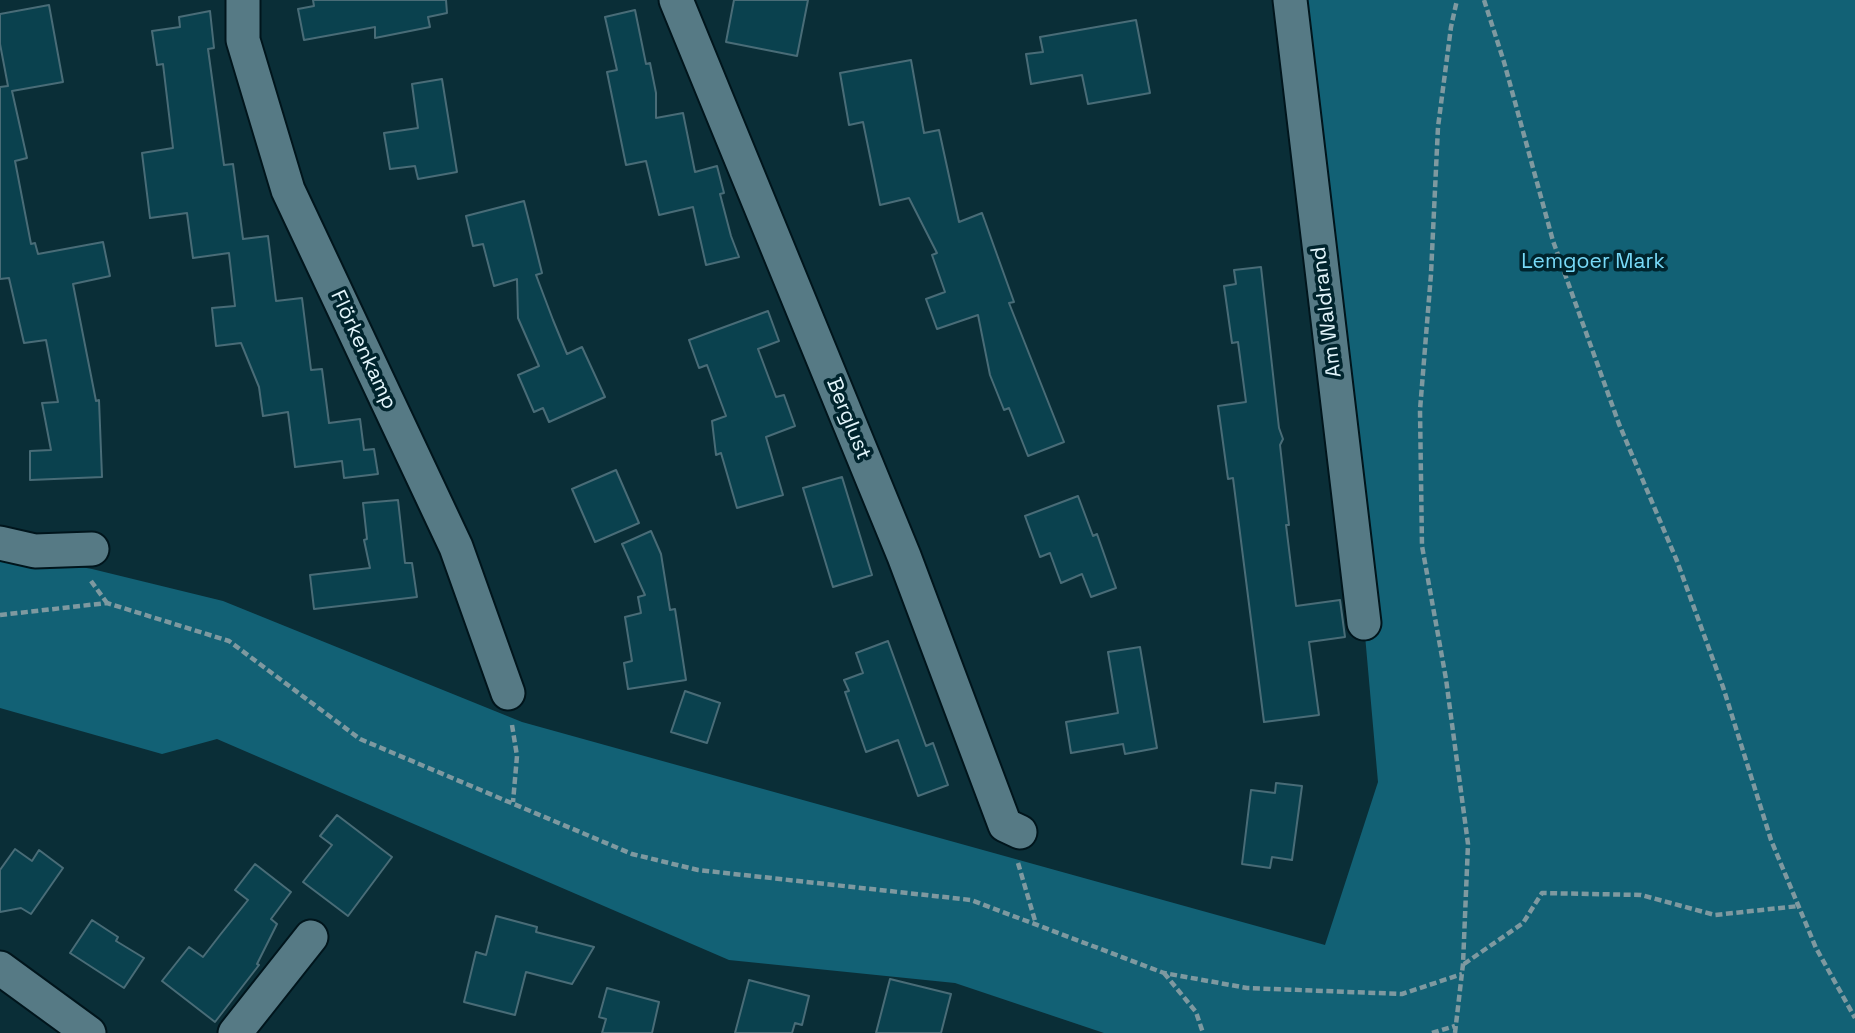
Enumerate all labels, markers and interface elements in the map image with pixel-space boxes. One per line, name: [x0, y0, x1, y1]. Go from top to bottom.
street label: Am Waldrand: [1306, 245, 1348, 379]
park label: Lemgoer Mark: [1521, 249, 1665, 275]
street label: Flörkenkamp: [325, 287, 401, 413]
street label: Berglust: [820, 374, 876, 464]

